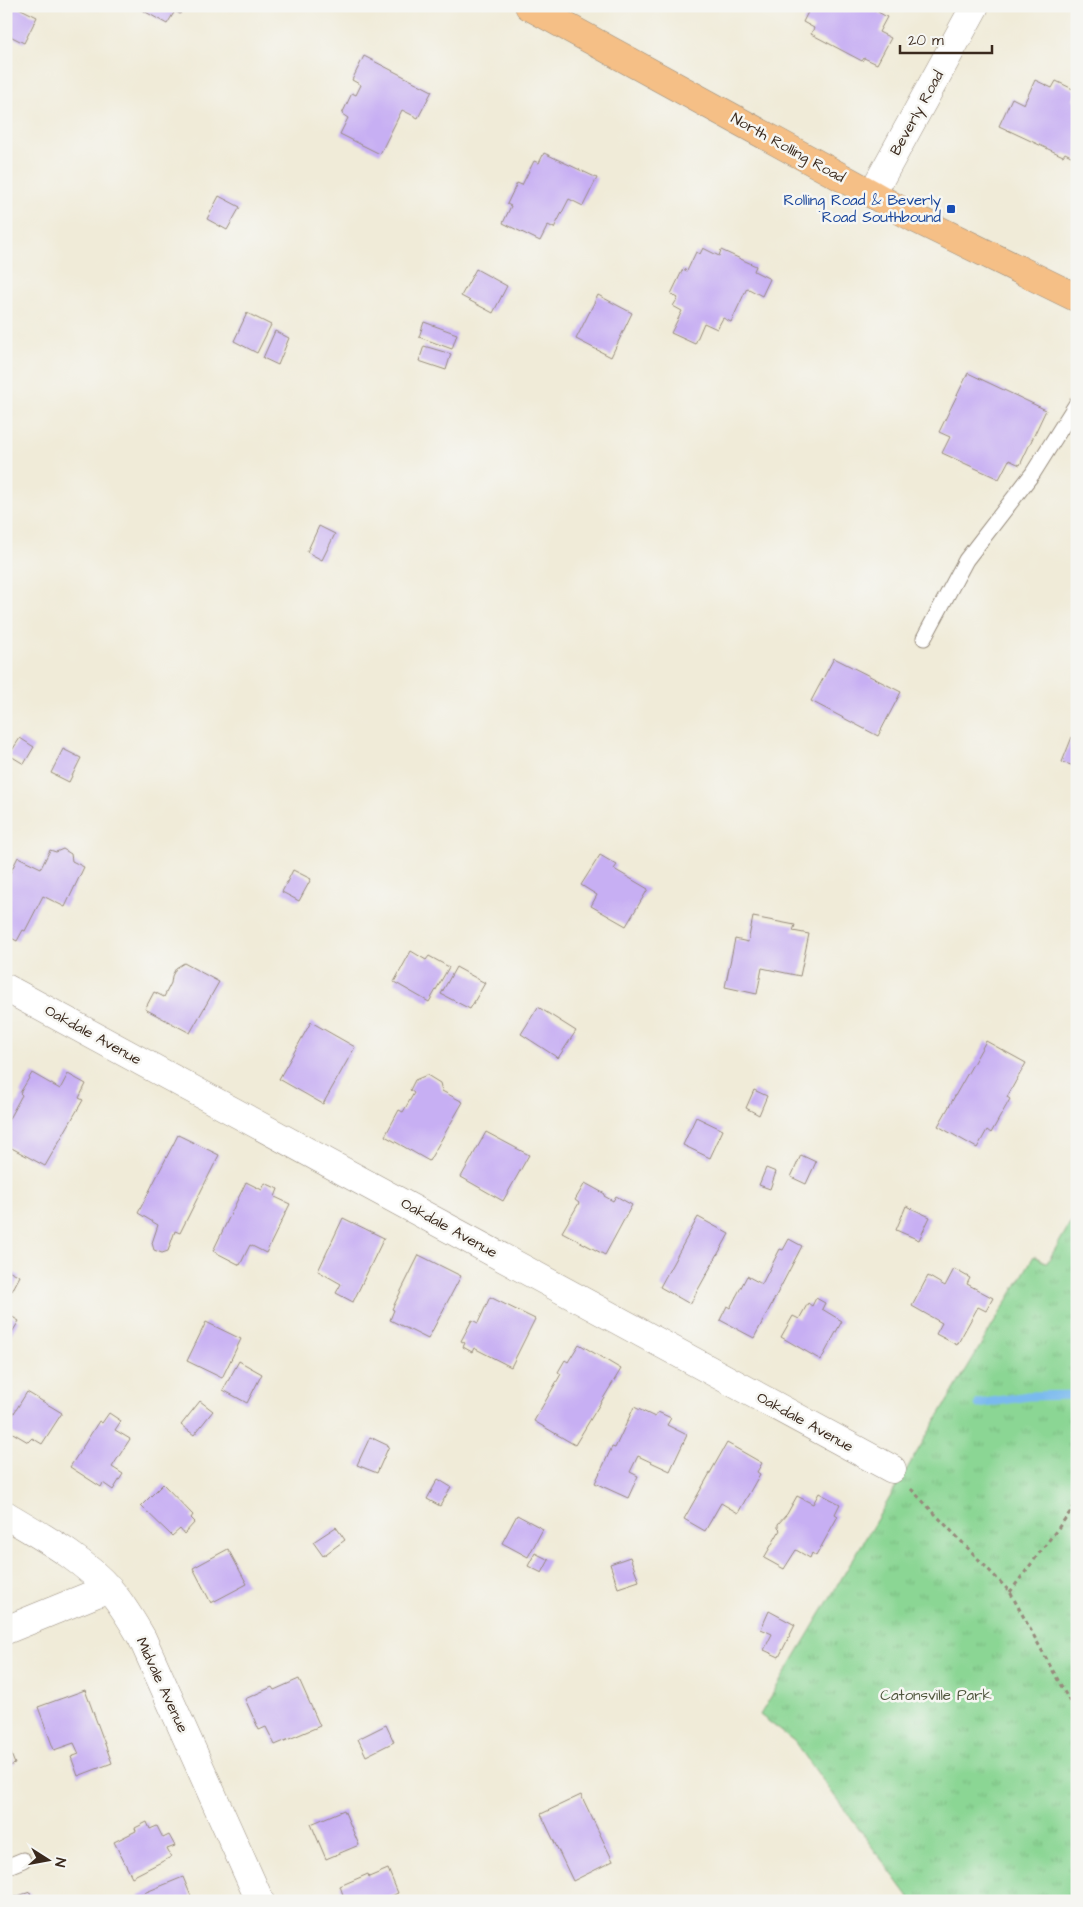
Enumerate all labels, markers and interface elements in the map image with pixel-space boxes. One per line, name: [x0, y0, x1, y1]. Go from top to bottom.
scale bar: [900, 22, 993, 54]
text: 20 m: [908, 30, 944, 51]
street label: Beverly Road: [885, 67, 950, 160]
street label: North Rolling Road: [727, 108, 849, 189]
place label: Rolling Road & Beverly Road Southbound: [784, 190, 941, 228]
marker: Rolling Road & Beverly Road Southbound: [945, 203, 957, 215]
street label: Oakdale Avenue: [41, 1000, 145, 1070]
street label: Oakdale Avenue: [397, 1193, 501, 1263]
street label: Oakdale Avenue: [753, 1387, 857, 1457]
street label: Midvale Avenue: [131, 1634, 193, 1736]
park label: Catonsville Park: [880, 1685, 992, 1706]
north arrow: [22, 1834, 72, 1884]
text: N: [49, 1856, 70, 1869]

